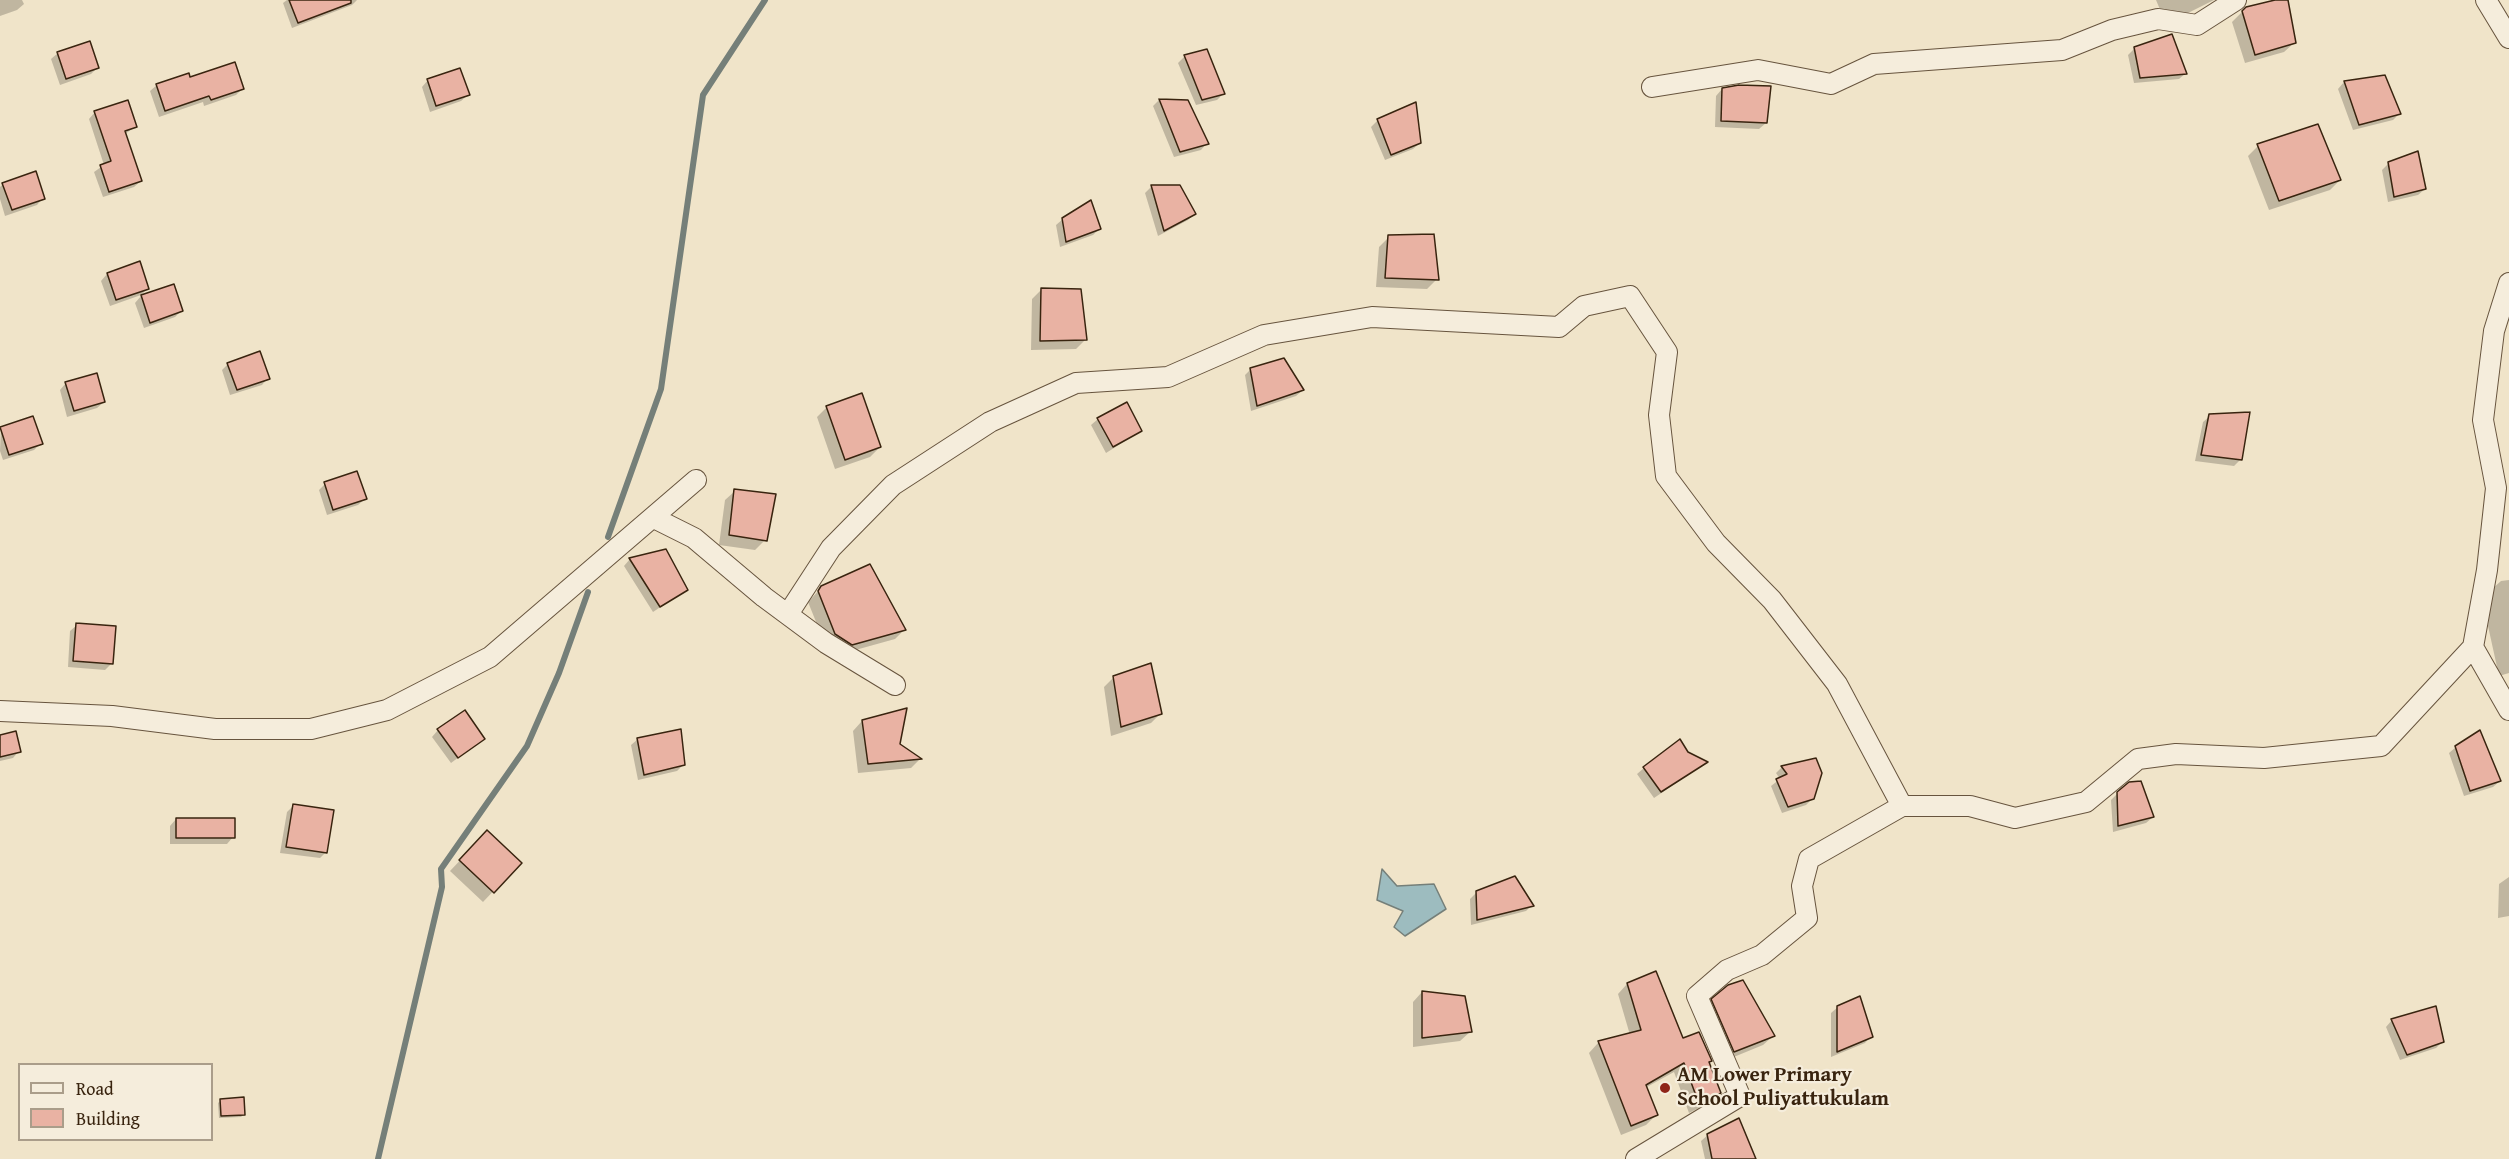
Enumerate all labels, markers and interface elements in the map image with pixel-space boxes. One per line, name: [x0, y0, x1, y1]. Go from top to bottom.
legend: [18, 1063, 213, 1141]
place label: AM Lower Primary School Puliyattukulam: [1677, 1063, 1889, 1113]
text: Road: [76, 1075, 114, 1102]
marker: AM Lower Primary School Puliyattukulam: [1658, 1081, 1672, 1095]
text: Building: [76, 1105, 140, 1132]

